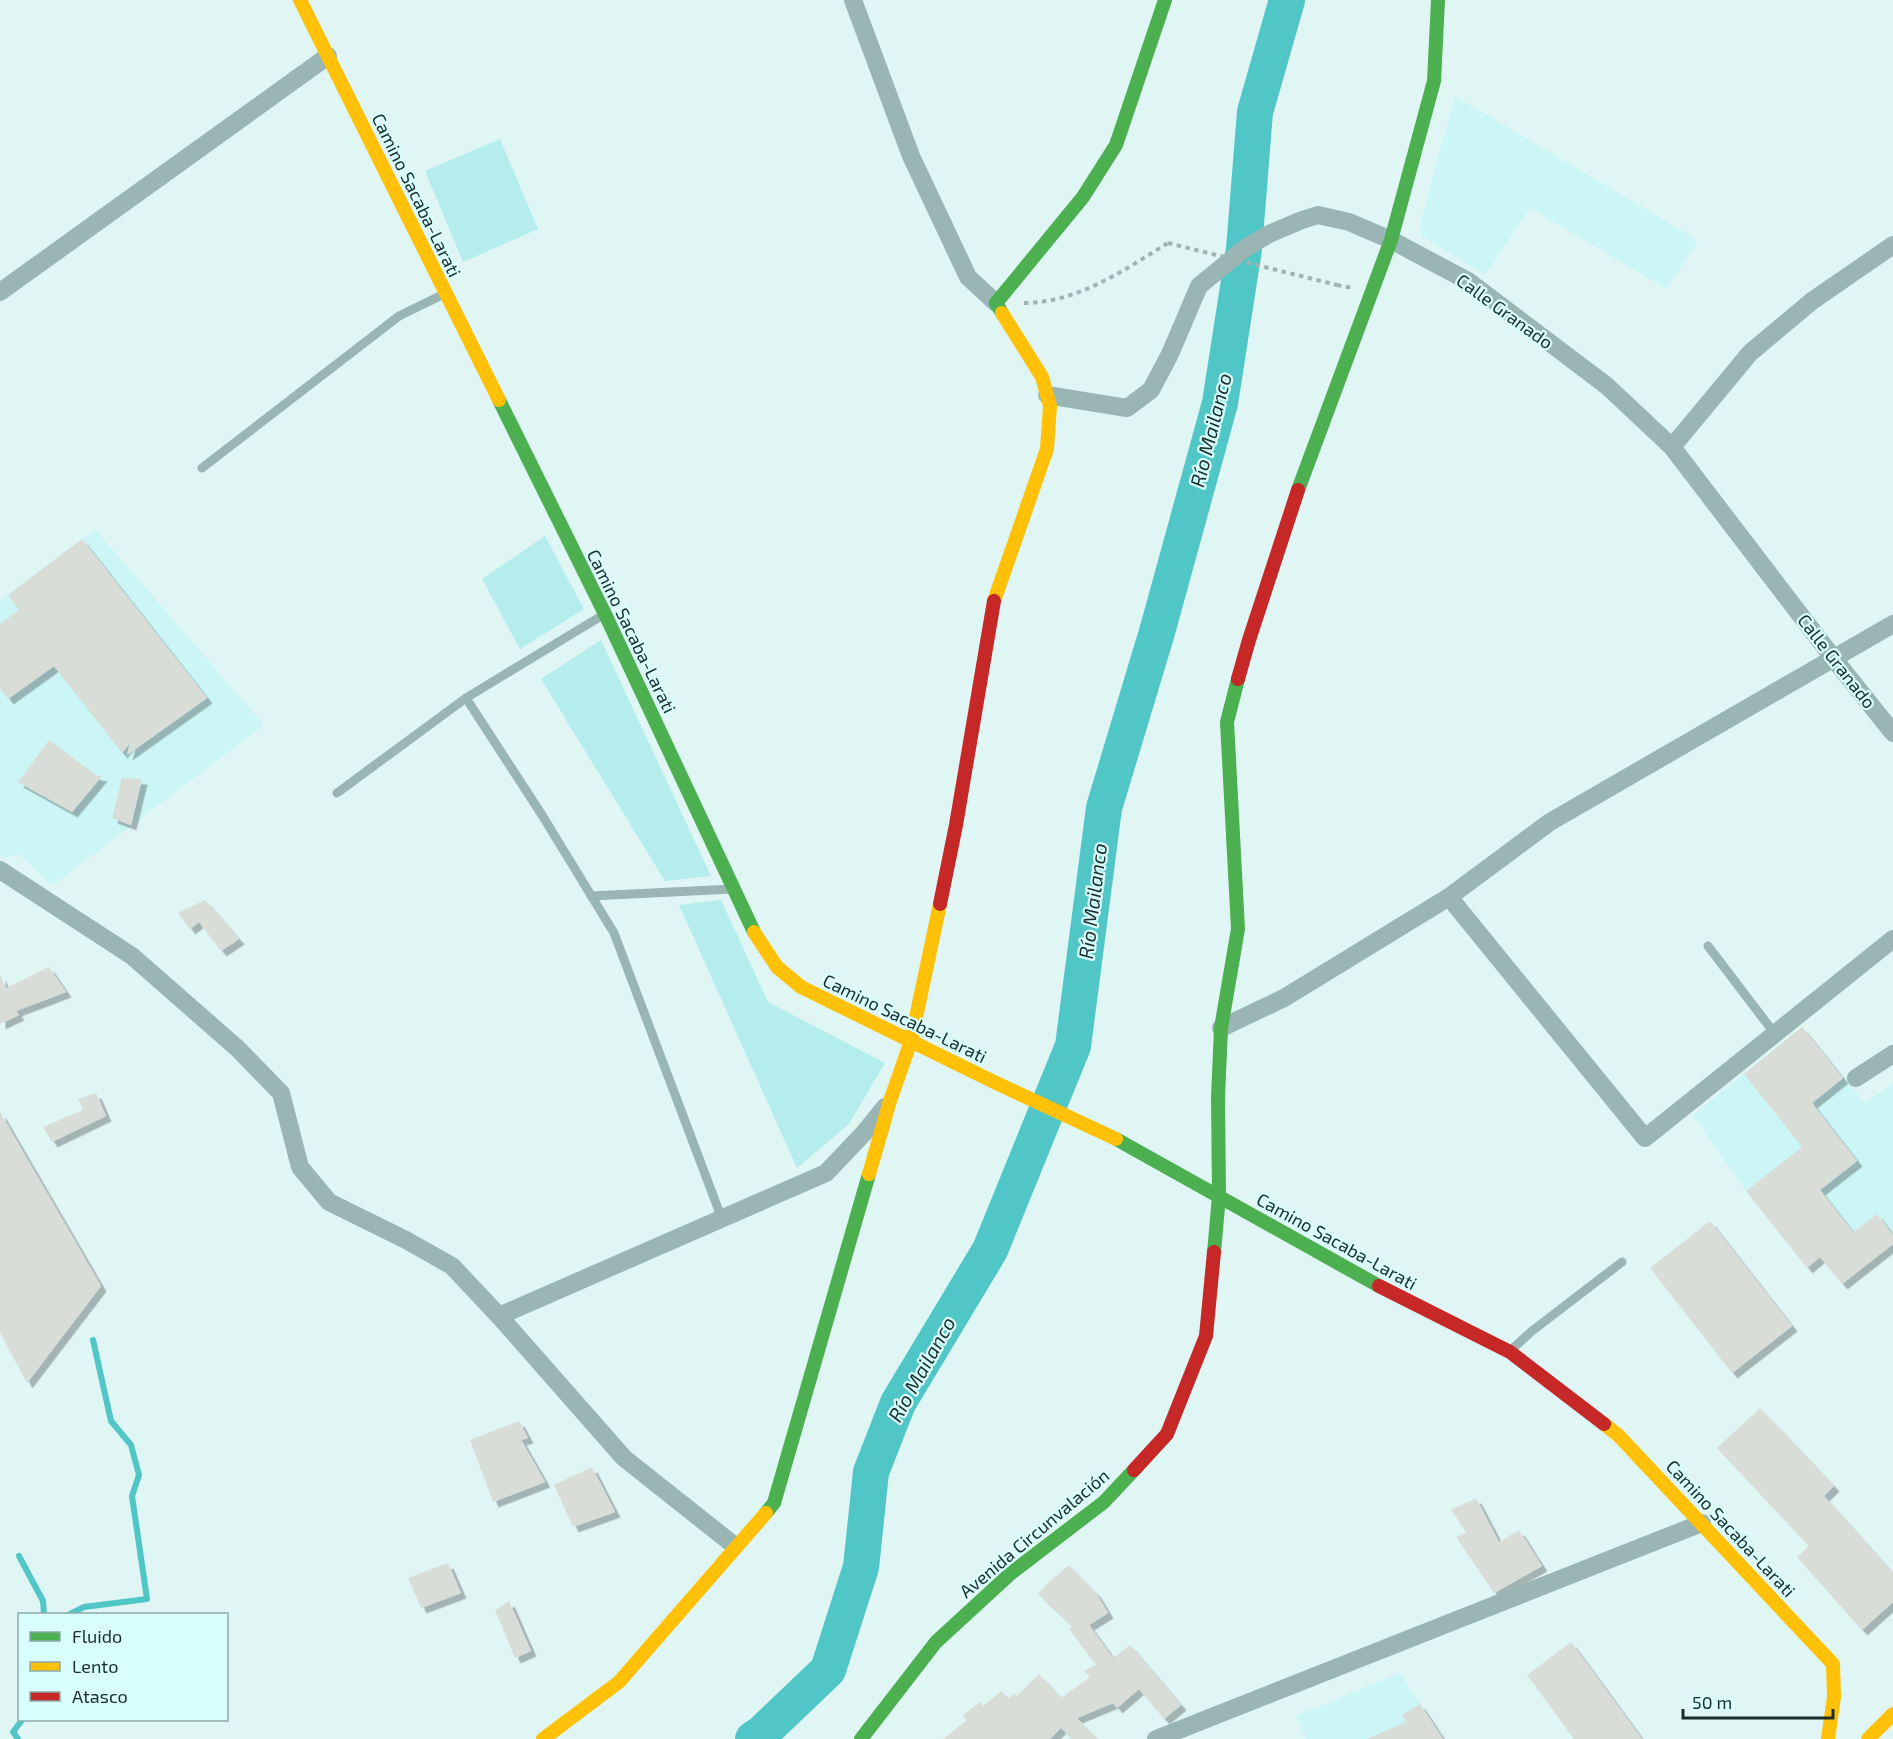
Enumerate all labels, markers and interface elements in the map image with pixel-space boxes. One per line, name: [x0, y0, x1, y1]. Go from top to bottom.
street label: Camino Sacaba-Larati: [368, 110, 466, 280]
street label: Calle Granado: [1453, 269, 1557, 353]
water label: Río Mailanco: [1184, 371, 1236, 489]
street label: Camino Sacaba-Larati: [583, 546, 681, 716]
street label: Calle Granado: [1793, 609, 1881, 713]
water label: Río Mailanco: [1073, 842, 1111, 960]
street label: Camino Sacaba-Larati: [820, 969, 990, 1067]
street label: Camino Sacaba-Larati: [1253, 1188, 1421, 1294]
water label: Río Mailanco: [882, 1312, 960, 1426]
street label: Camino Sacaba-Larati: [1662, 1455, 1800, 1601]
street label: Avenida Circunvalación: [955, 1464, 1113, 1602]
legend: [18, 1613, 228, 1721]
text: Fluido: [72, 1625, 122, 1647]
text: Lento: [72, 1655, 118, 1677]
scale bar: [1683, 1682, 1833, 1720]
text: Atasco: [72, 1685, 128, 1707]
text: 50 m: [1692, 1691, 1732, 1713]

